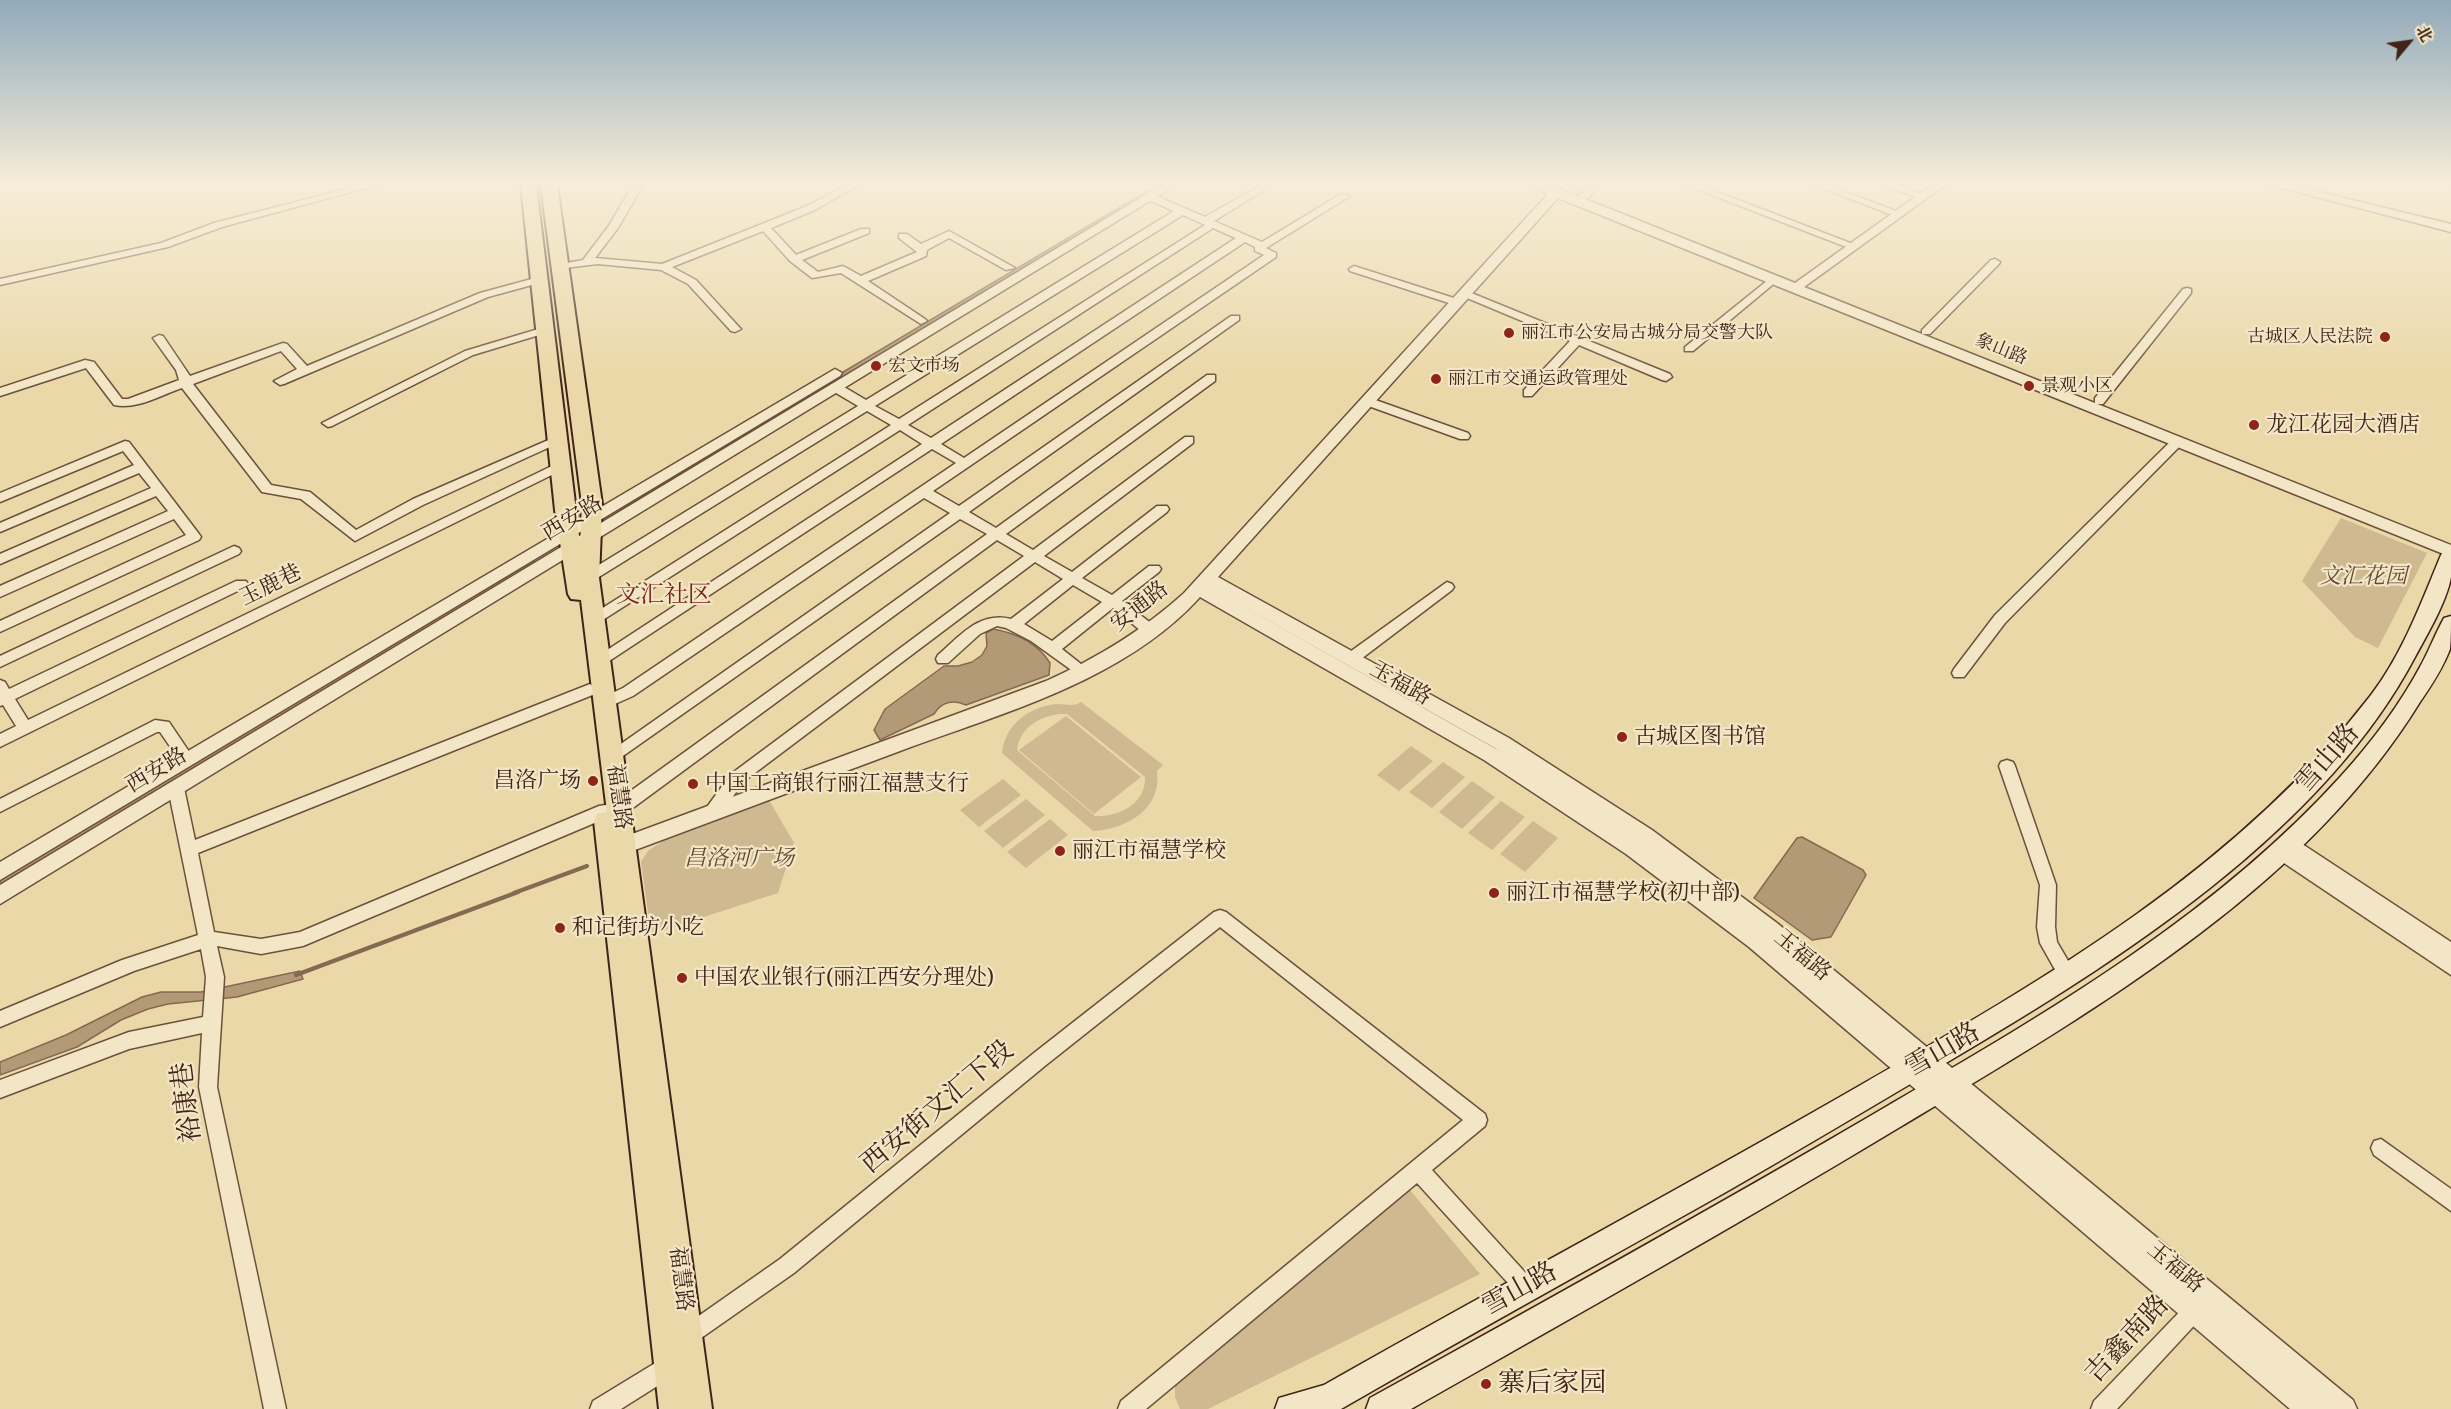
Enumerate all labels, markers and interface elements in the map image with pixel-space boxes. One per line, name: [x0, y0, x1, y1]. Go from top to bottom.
north arrow: [2379, 12, 2439, 72]
text: 北: [2410, 20, 2439, 46]
place label: 丽江市公安局古城分局交警大队: [1521, 322, 1773, 344]
marker: 丽江市公安局古城分局交警大队: [1502, 326, 1516, 340]
place label: 古城区人民法院: [2247, 326, 2373, 348]
street label: 象山路: [1972, 330, 2030, 370]
marker: 古城区人民法院: [2378, 330, 2392, 344]
place label: 宏文市场: [888, 355, 960, 377]
marker: 宏文市场: [869, 359, 883, 373]
place label: 丽江市交通运政管理处: [1448, 368, 1628, 390]
marker: 丽江市交通运政管理处: [1429, 372, 1443, 386]
place label: 景观小区: [2041, 375, 2113, 397]
marker: 景观小区: [2022, 379, 2036, 393]
place label: 龙江花园大酒店: [2266, 412, 2420, 438]
marker: 龙江花园大酒店: [2247, 418, 2261, 432]
street label: 西安路: [538, 491, 608, 547]
street label: 玉鹿巷: [236, 560, 306, 612]
park label: 文汇花园: [2319, 564, 2407, 590]
street label: 安通路: [1106, 576, 1174, 638]
district label: 文汇社区: [616, 582, 712, 610]
street label: 玉福路: [1365, 656, 1435, 712]
street label: 雪山路: [2289, 718, 2367, 800]
place label: 古城区图书馆: [1634, 724, 1766, 750]
marker: 古城区图书馆: [1615, 730, 1629, 744]
street label: 西安路: [122, 743, 192, 799]
street label: 福慧路: [600, 762, 636, 832]
place label: 昌洛广场: [493, 768, 581, 794]
place label: 中国工商银行丽江福慧支行: [705, 771, 969, 797]
marker: 昌洛广场: [586, 774, 600, 788]
marker: 中国工商银行丽江福慧支行: [686, 777, 700, 791]
place label: 丽江市福慧学校: [1072, 838, 1226, 864]
marker: 丽江市福慧学校: [1053, 844, 1067, 858]
park label: 昌洛河广场: [684, 846, 794, 872]
place label: 丽江市福慧学校(初中部): [1506, 880, 1740, 906]
marker: 丽江市福慧学校(初中部): [1487, 886, 1501, 900]
place label: 和记街坊小吃: [572, 915, 704, 941]
marker: 和记街坊小吃: [553, 921, 567, 935]
street label: 玉福路: [1768, 925, 1836, 987]
place label: 中国农业银行(丽江西安分理处): [694, 965, 994, 991]
marker: 中国农业银行(丽江西安分理处): [675, 971, 689, 985]
street label: 雪山路: [1900, 1017, 1986, 1085]
street label: 西安街文汇下段: [855, 1035, 1021, 1181]
street label: 裕康巷: [167, 1060, 209, 1144]
street label: 玉福路: [2141, 1237, 2209, 1299]
street label: 福慧路: [663, 1245, 697, 1313]
street label: 雪山路: [1477, 1256, 1563, 1324]
street label: 吉鑫南路: [2079, 1289, 2177, 1391]
place label: 寨后家园: [1498, 1368, 1606, 1400]
marker: 寨后家园: [1479, 1377, 1493, 1391]

